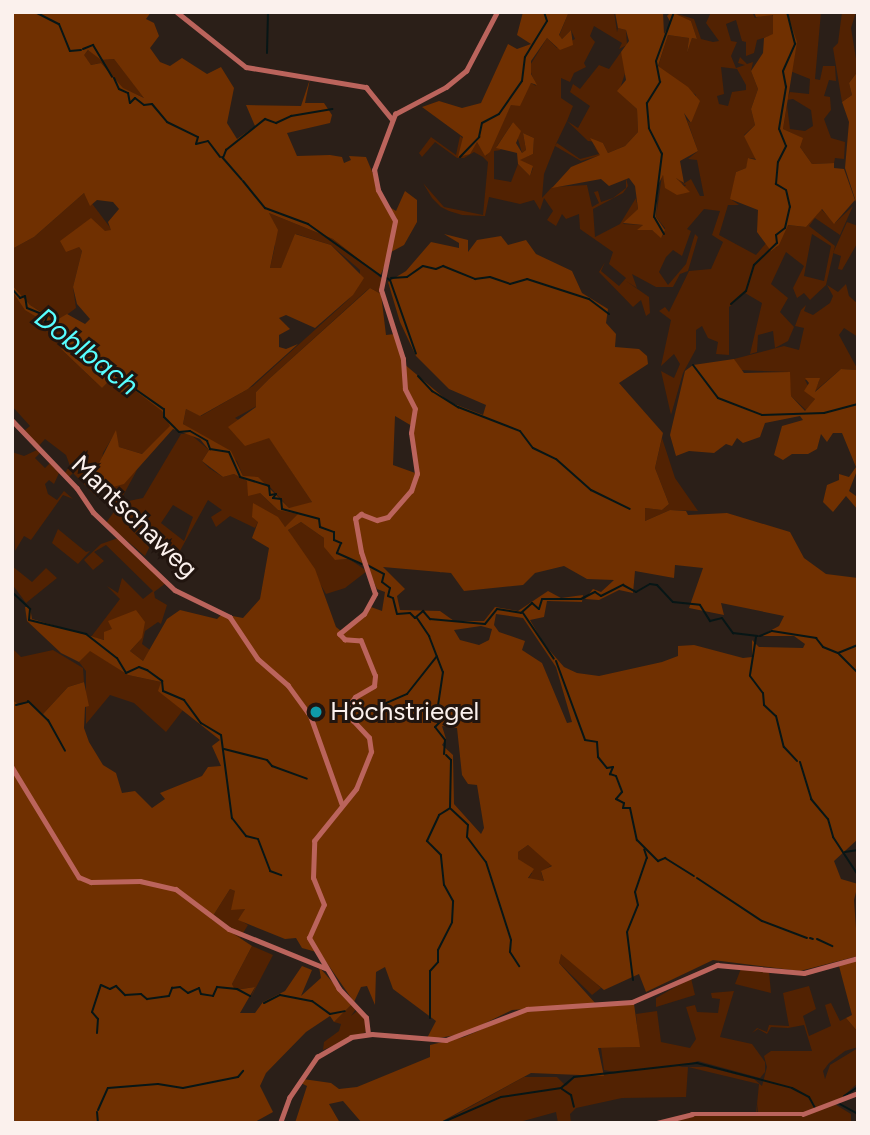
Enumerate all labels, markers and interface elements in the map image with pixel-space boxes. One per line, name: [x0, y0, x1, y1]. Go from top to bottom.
water label: Doblbach: [29, 300, 145, 402]
street label: Mantschaweg: [65, 449, 203, 585]
place label: Höchstriegel: [330, 696, 479, 728]
marker: Höchstriegel: [308, 704, 324, 720]

